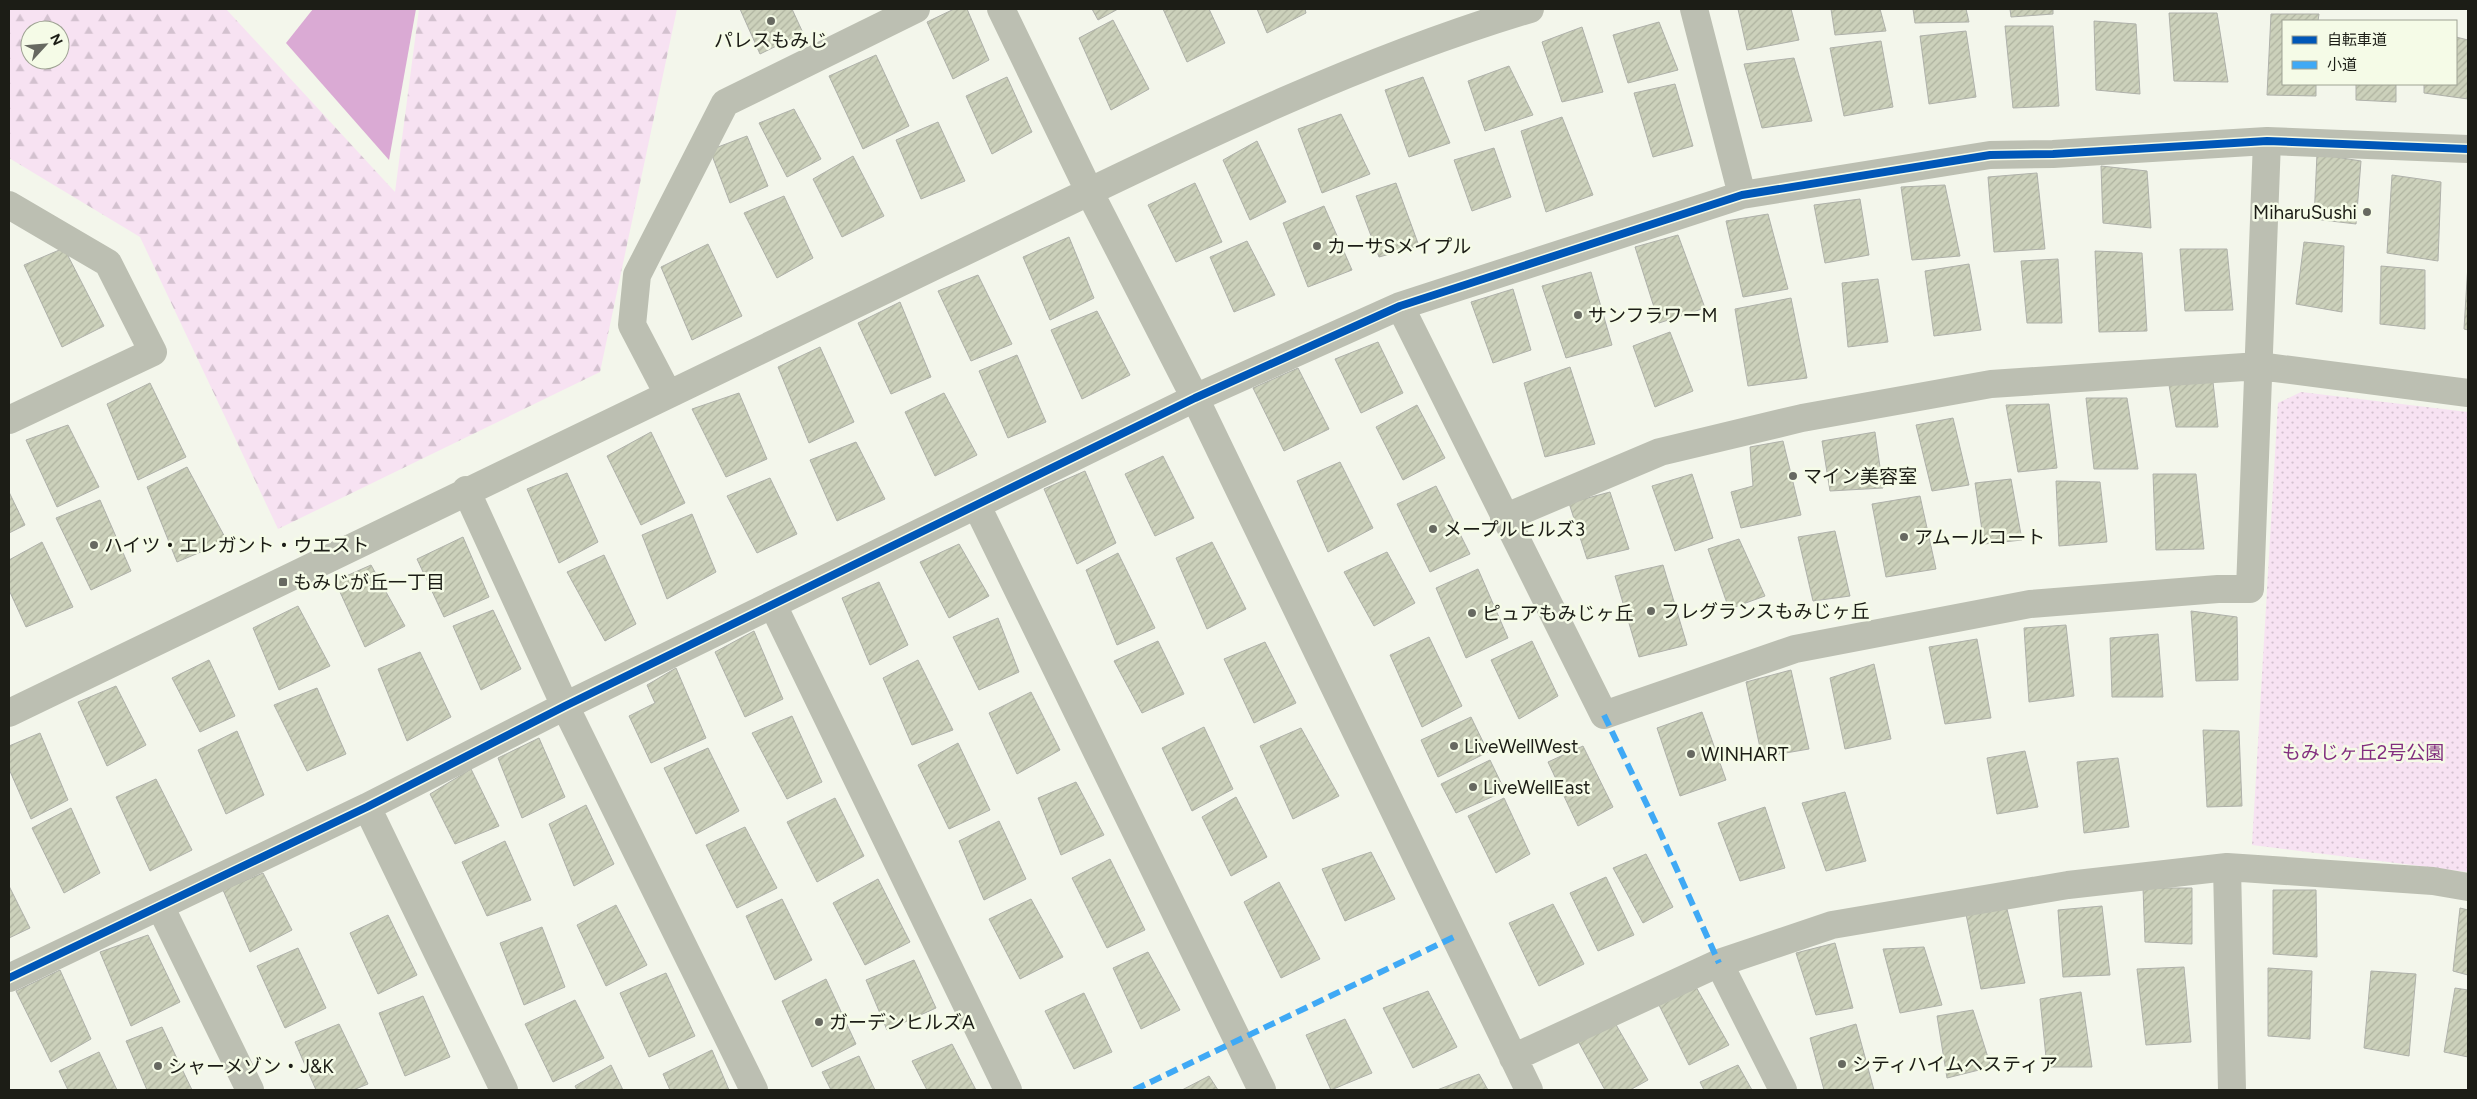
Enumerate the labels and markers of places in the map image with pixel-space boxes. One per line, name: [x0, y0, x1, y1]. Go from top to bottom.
marker: パレスもみじ: [765, 15, 777, 27]
place label: パレスもみじ: [714, 29, 828, 52]
place label: MiharuSushi: [2253, 201, 2357, 224]
marker: MiharuSushi: [2361, 206, 2373, 218]
place label: カーサSメイプル: [1327, 235, 1471, 258]
marker: カーサSメイプル: [1311, 240, 1323, 252]
place label: サンフラワーM: [1588, 304, 1718, 327]
marker: サンフラワーM: [1572, 309, 1584, 321]
place label: マイン美容室: [1803, 465, 1917, 488]
marker: マイン美容室: [1787, 470, 1799, 482]
place label: メープルヒルズ3: [1443, 518, 1585, 541]
marker: メープルヒルズ3: [1427, 523, 1439, 535]
place label: アムールコート: [1914, 526, 2045, 549]
marker: アムールコート: [1898, 531, 1910, 543]
place label: ハイツ・エレガント・ウエスト: [104, 534, 370, 557]
marker: ハイツ・エレガント・ウエスト: [88, 539, 100, 551]
place label: もみじが丘一丁目: [293, 571, 445, 594]
marker: もみじが丘一丁目: [277, 576, 289, 588]
place label: フレグランスもみじヶ丘: [1661, 600, 1870, 623]
place label: ピュアもみじヶ丘: [1482, 602, 1634, 625]
marker: フレグランスもみじヶ丘: [1645, 605, 1657, 617]
marker: ピュアもみじヶ丘: [1466, 607, 1478, 619]
place label: LiveWellWest: [1464, 735, 1578, 758]
marker: LiveWellWest: [1448, 740, 1460, 752]
place label: WINHART: [1701, 743, 1789, 766]
marker: WINHART: [1685, 748, 1697, 760]
place label: LiveWellEast: [1483, 776, 1591, 799]
marker: LiveWellEast: [1467, 781, 1479, 793]
place label: ガーデンヒルズA: [829, 1011, 975, 1034]
marker: ガーデンヒルズA: [813, 1016, 825, 1028]
place label: シティハイムヘスティア: [1852, 1053, 2058, 1076]
place label: シャーメゾン・J&K: [168, 1055, 334, 1078]
marker: シティハイムヘスティア: [1836, 1058, 1848, 1070]
marker: シャーメゾン・J&K: [152, 1060, 164, 1072]

